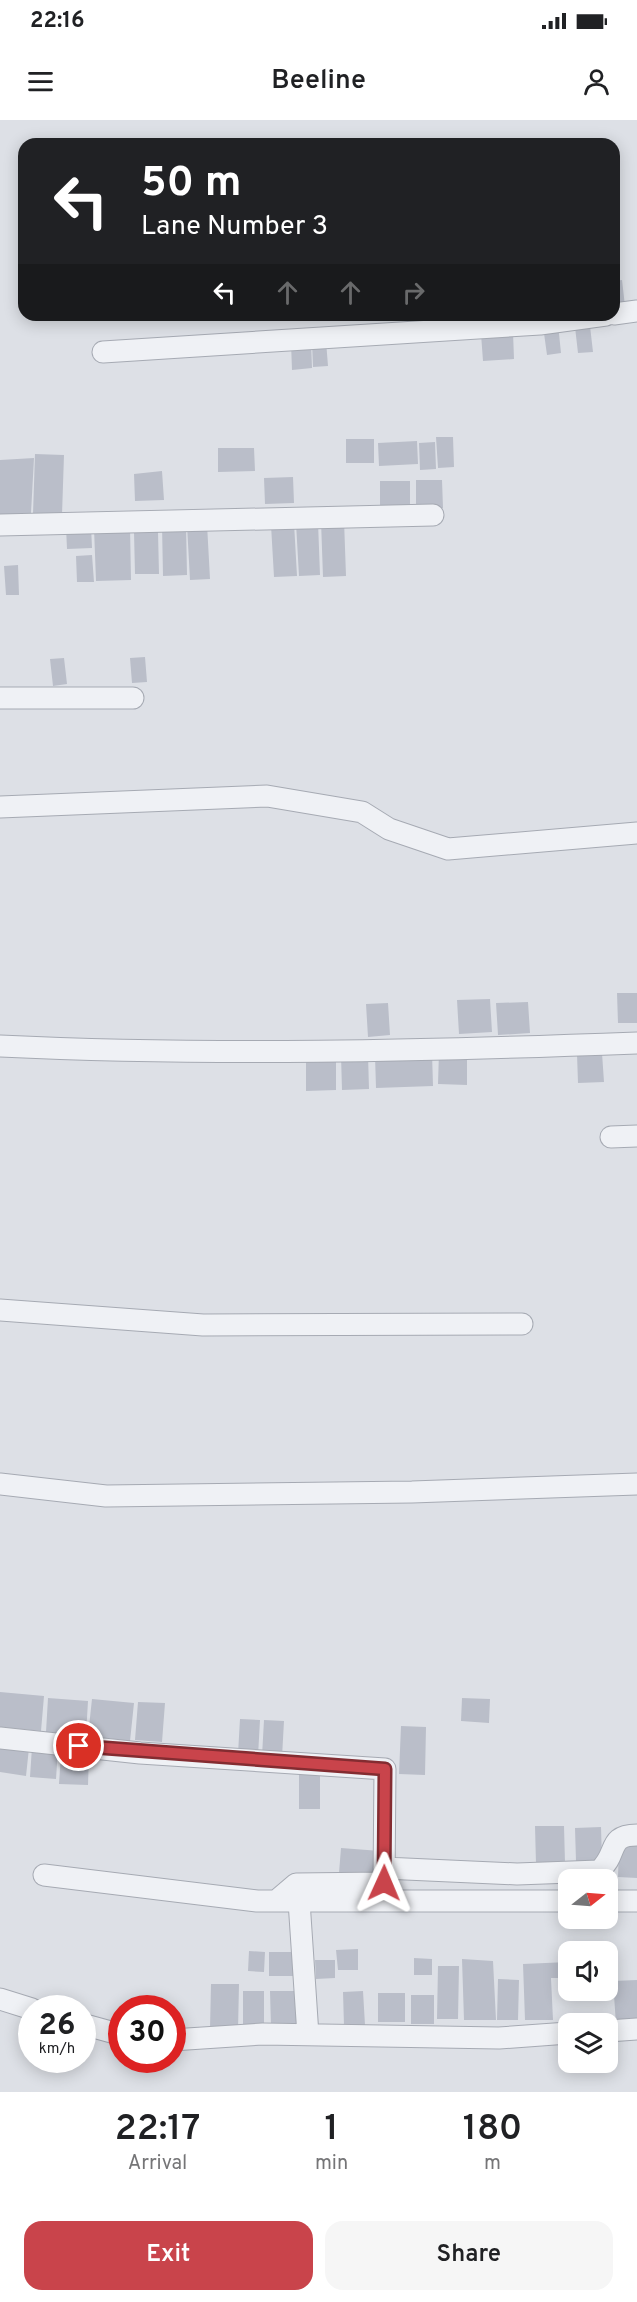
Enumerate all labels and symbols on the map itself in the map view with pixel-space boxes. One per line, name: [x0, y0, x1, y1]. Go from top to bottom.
pin: [53, 1720, 104, 1771]
position arrow: [352, 1851, 416, 1915]
north arrow: [558, 1869, 618, 1929]
speed limit sign: 30: [108, 1995, 186, 2073]

